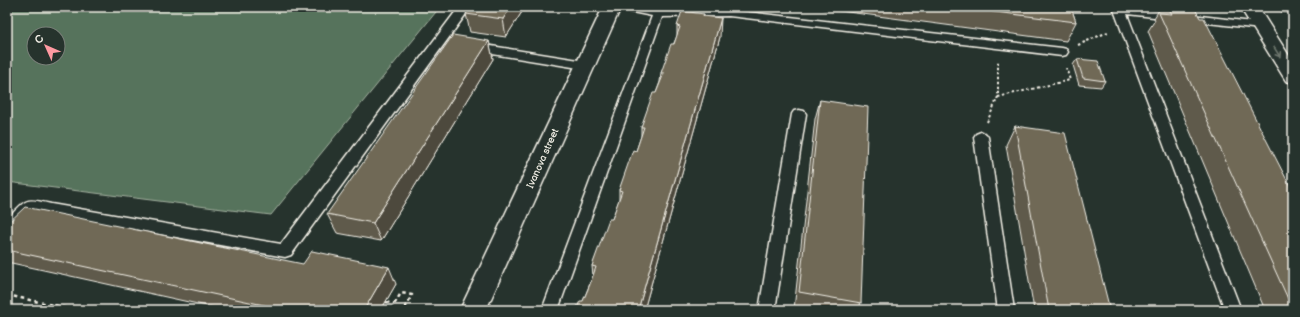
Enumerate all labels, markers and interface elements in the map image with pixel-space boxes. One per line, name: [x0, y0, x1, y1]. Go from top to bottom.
north arrow: [26, 26, 66, 66]
text: С: [32, 32, 47, 47]
one-way arrow: [1273, 46, 1281, 57]
street label: Ivanova street: [524, 127, 561, 190]

